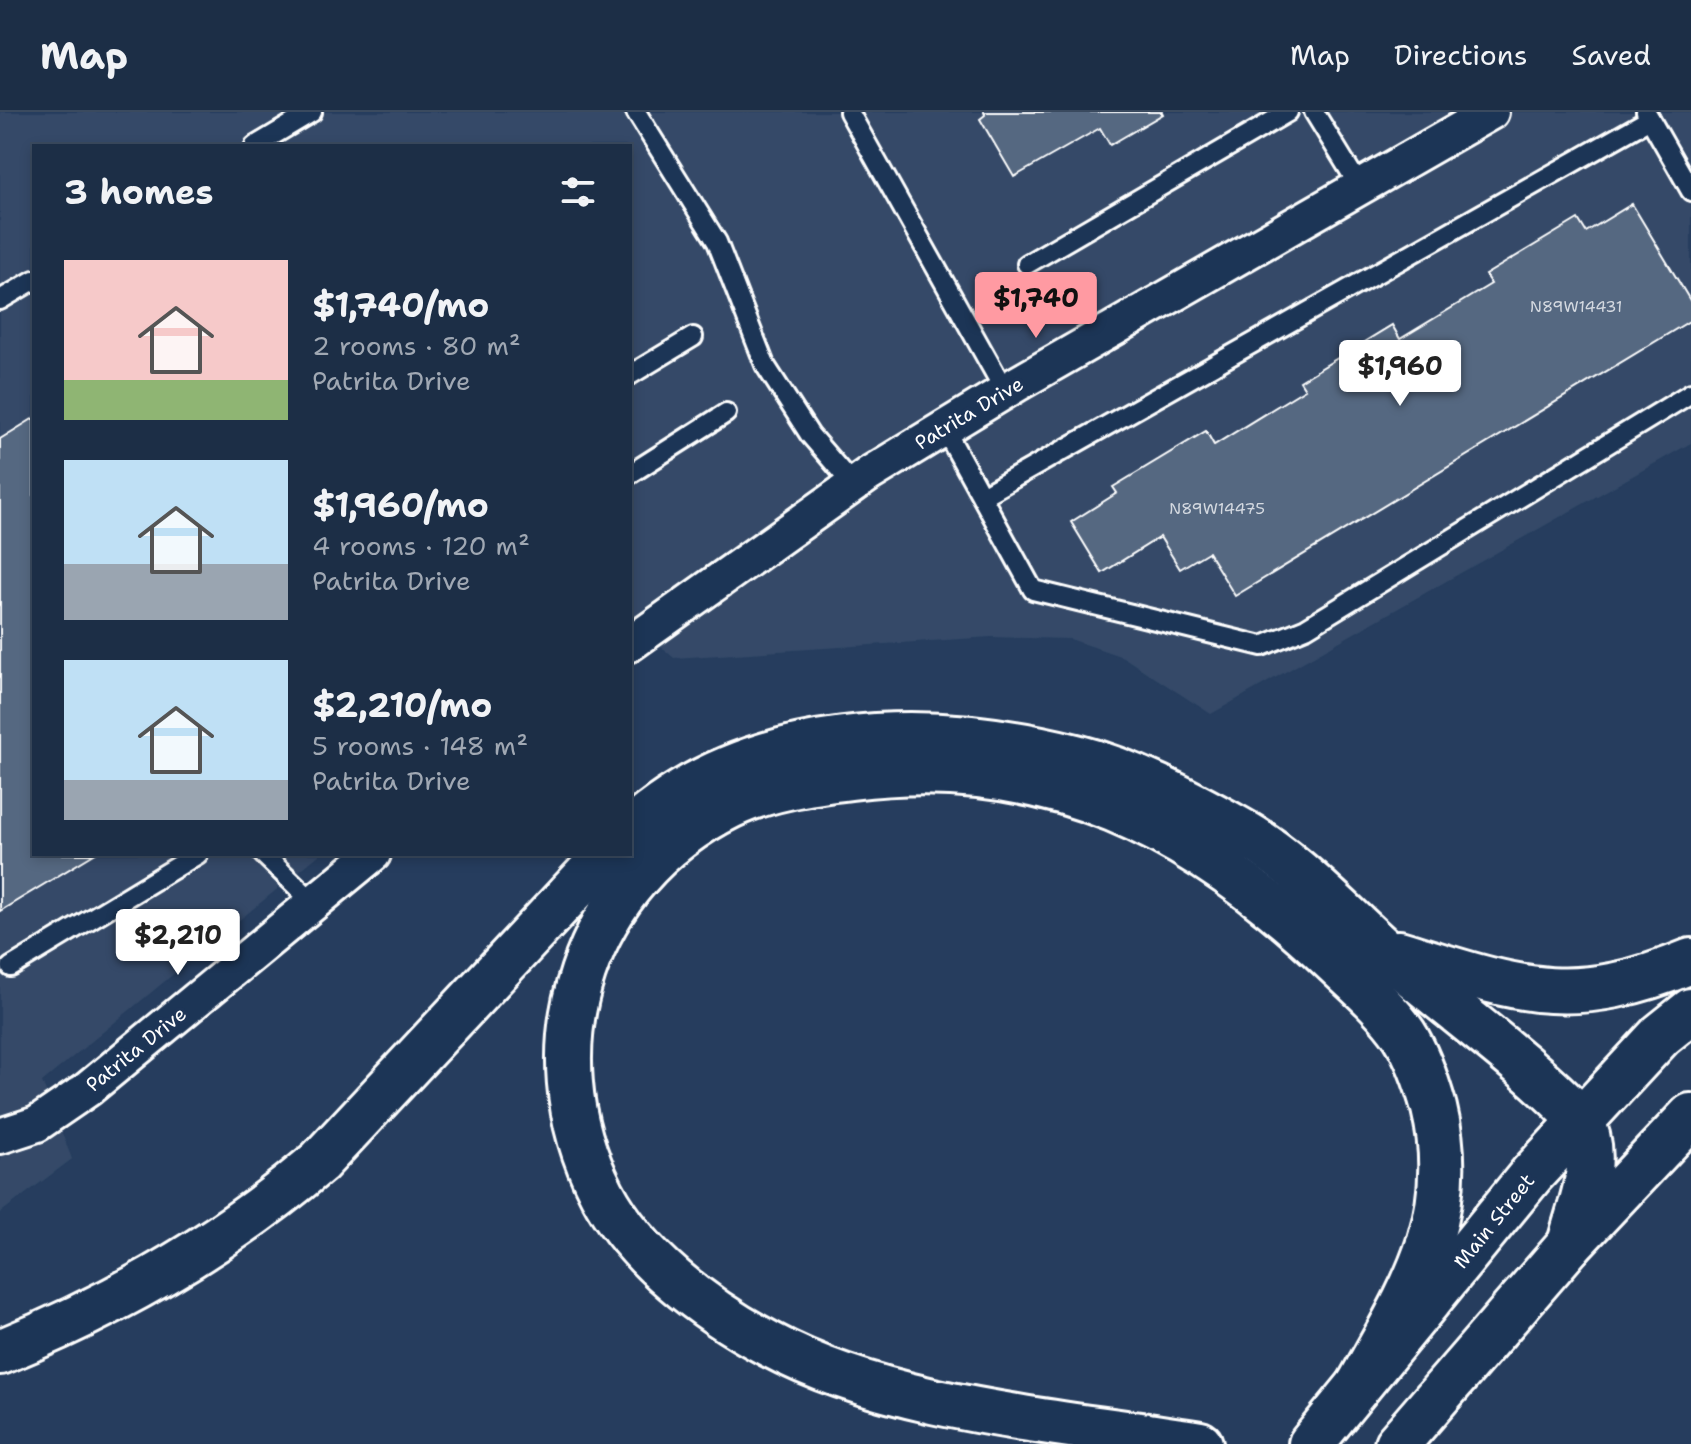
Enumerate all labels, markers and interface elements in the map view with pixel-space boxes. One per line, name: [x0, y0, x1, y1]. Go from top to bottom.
text: Map: [40, 30, 128, 81]
text: Map: [1290, 36, 1350, 74]
text: Directions: [1394, 36, 1528, 74]
text: Saved: [1572, 36, 1651, 74]
text: 3 homes: [64, 169, 213, 215]
icon: filters: [556, 170, 600, 214]
pin: $1,740: [971, 272, 1101, 340]
text: $1,740: [993, 280, 1079, 315]
text: $1,740/mo: [312, 282, 489, 328]
icon: home: [128, 292, 224, 388]
house number: N89W14431: [1530, 296, 1622, 317]
text: 2 rooms · 80 m²: [312, 328, 521, 363]
pin: $1,960: [1335, 340, 1465, 408]
text: $1,960: [1357, 348, 1443, 383]
text: Patrita Drive: [312, 363, 471, 398]
street label: Patrita Drive: [910, 370, 1028, 456]
text: $1,960/mo: [312, 482, 489, 528]
icon: home: [128, 492, 224, 588]
house number: N89W14475: [1169, 498, 1265, 519]
text: 4 rooms · 120 m²: [312, 528, 530, 563]
text: Patrita Drive: [312, 563, 471, 598]
text: $2,210/mo: [312, 682, 492, 728]
icon: home: [128, 692, 224, 788]
text: 5 rooms · 148 m²: [312, 728, 528, 763]
text: Patrita Drive: [312, 763, 471, 798]
pin: $2,210: [113, 909, 243, 977]
text: $2,210: [134, 917, 222, 952]
street label: Patrita Drive: [80, 1000, 192, 1098]
street label: Main Street: [1448, 1168, 1540, 1274]

